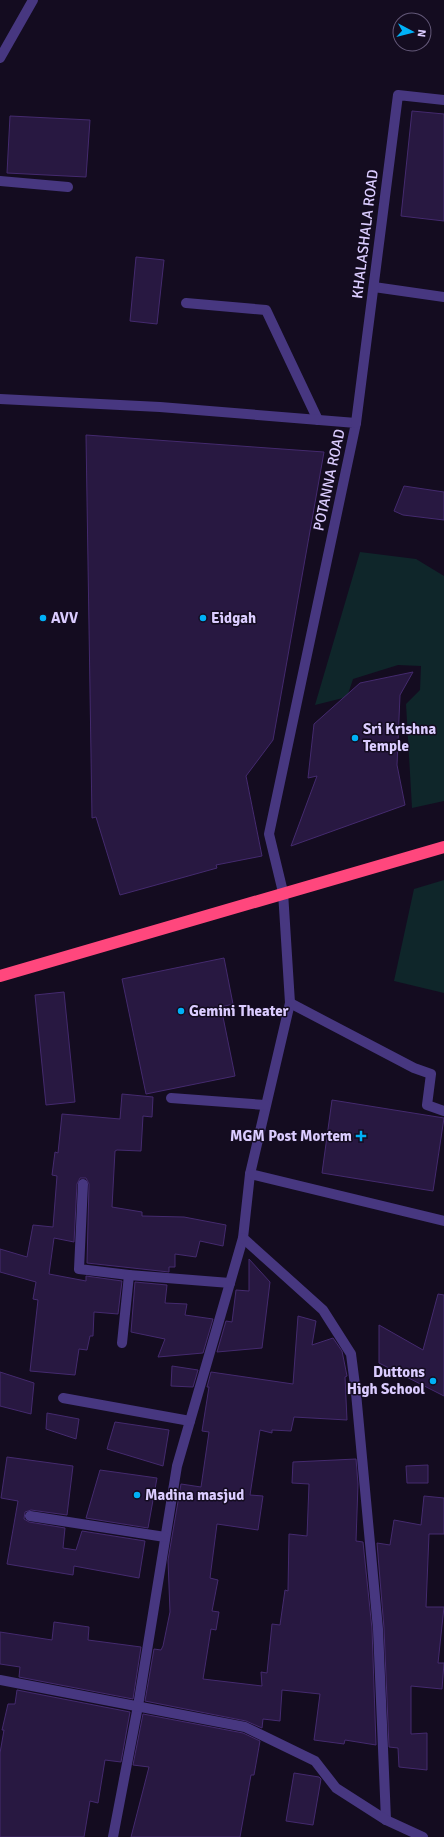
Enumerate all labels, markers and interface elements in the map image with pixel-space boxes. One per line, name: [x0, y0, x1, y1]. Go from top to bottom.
north arrow: [392, 12, 432, 52]
text: N: [415, 29, 428, 38]
street label: KHALASHALA ROAD: [348, 168, 382, 300]
street label: POTANNA ROAD: [309, 427, 349, 533]
place label: AVV: [51, 609, 78, 627]
place label: Eidgah: [211, 609, 256, 627]
marker: AVV: [38, 613, 48, 623]
marker: Eidgah: [198, 613, 208, 623]
place label: Sri Krishna Temple: [363, 720, 436, 755]
marker: Sri Krishna Temple: [350, 733, 360, 743]
place label: Gemini Theater: [189, 1002, 289, 1020]
marker: Gemini Theater: [176, 1006, 186, 1016]
place label: MGM Post Mortem: [230, 1127, 352, 1145]
marker: MGM Post Mortem: [355, 1130, 367, 1142]
place label: Duttons High School: [347, 1363, 425, 1398]
marker: Duttons High School: [428, 1376, 438, 1386]
place label: Madina masjud: [145, 1486, 244, 1504]
marker: Madina masjud: [132, 1490, 142, 1500]

